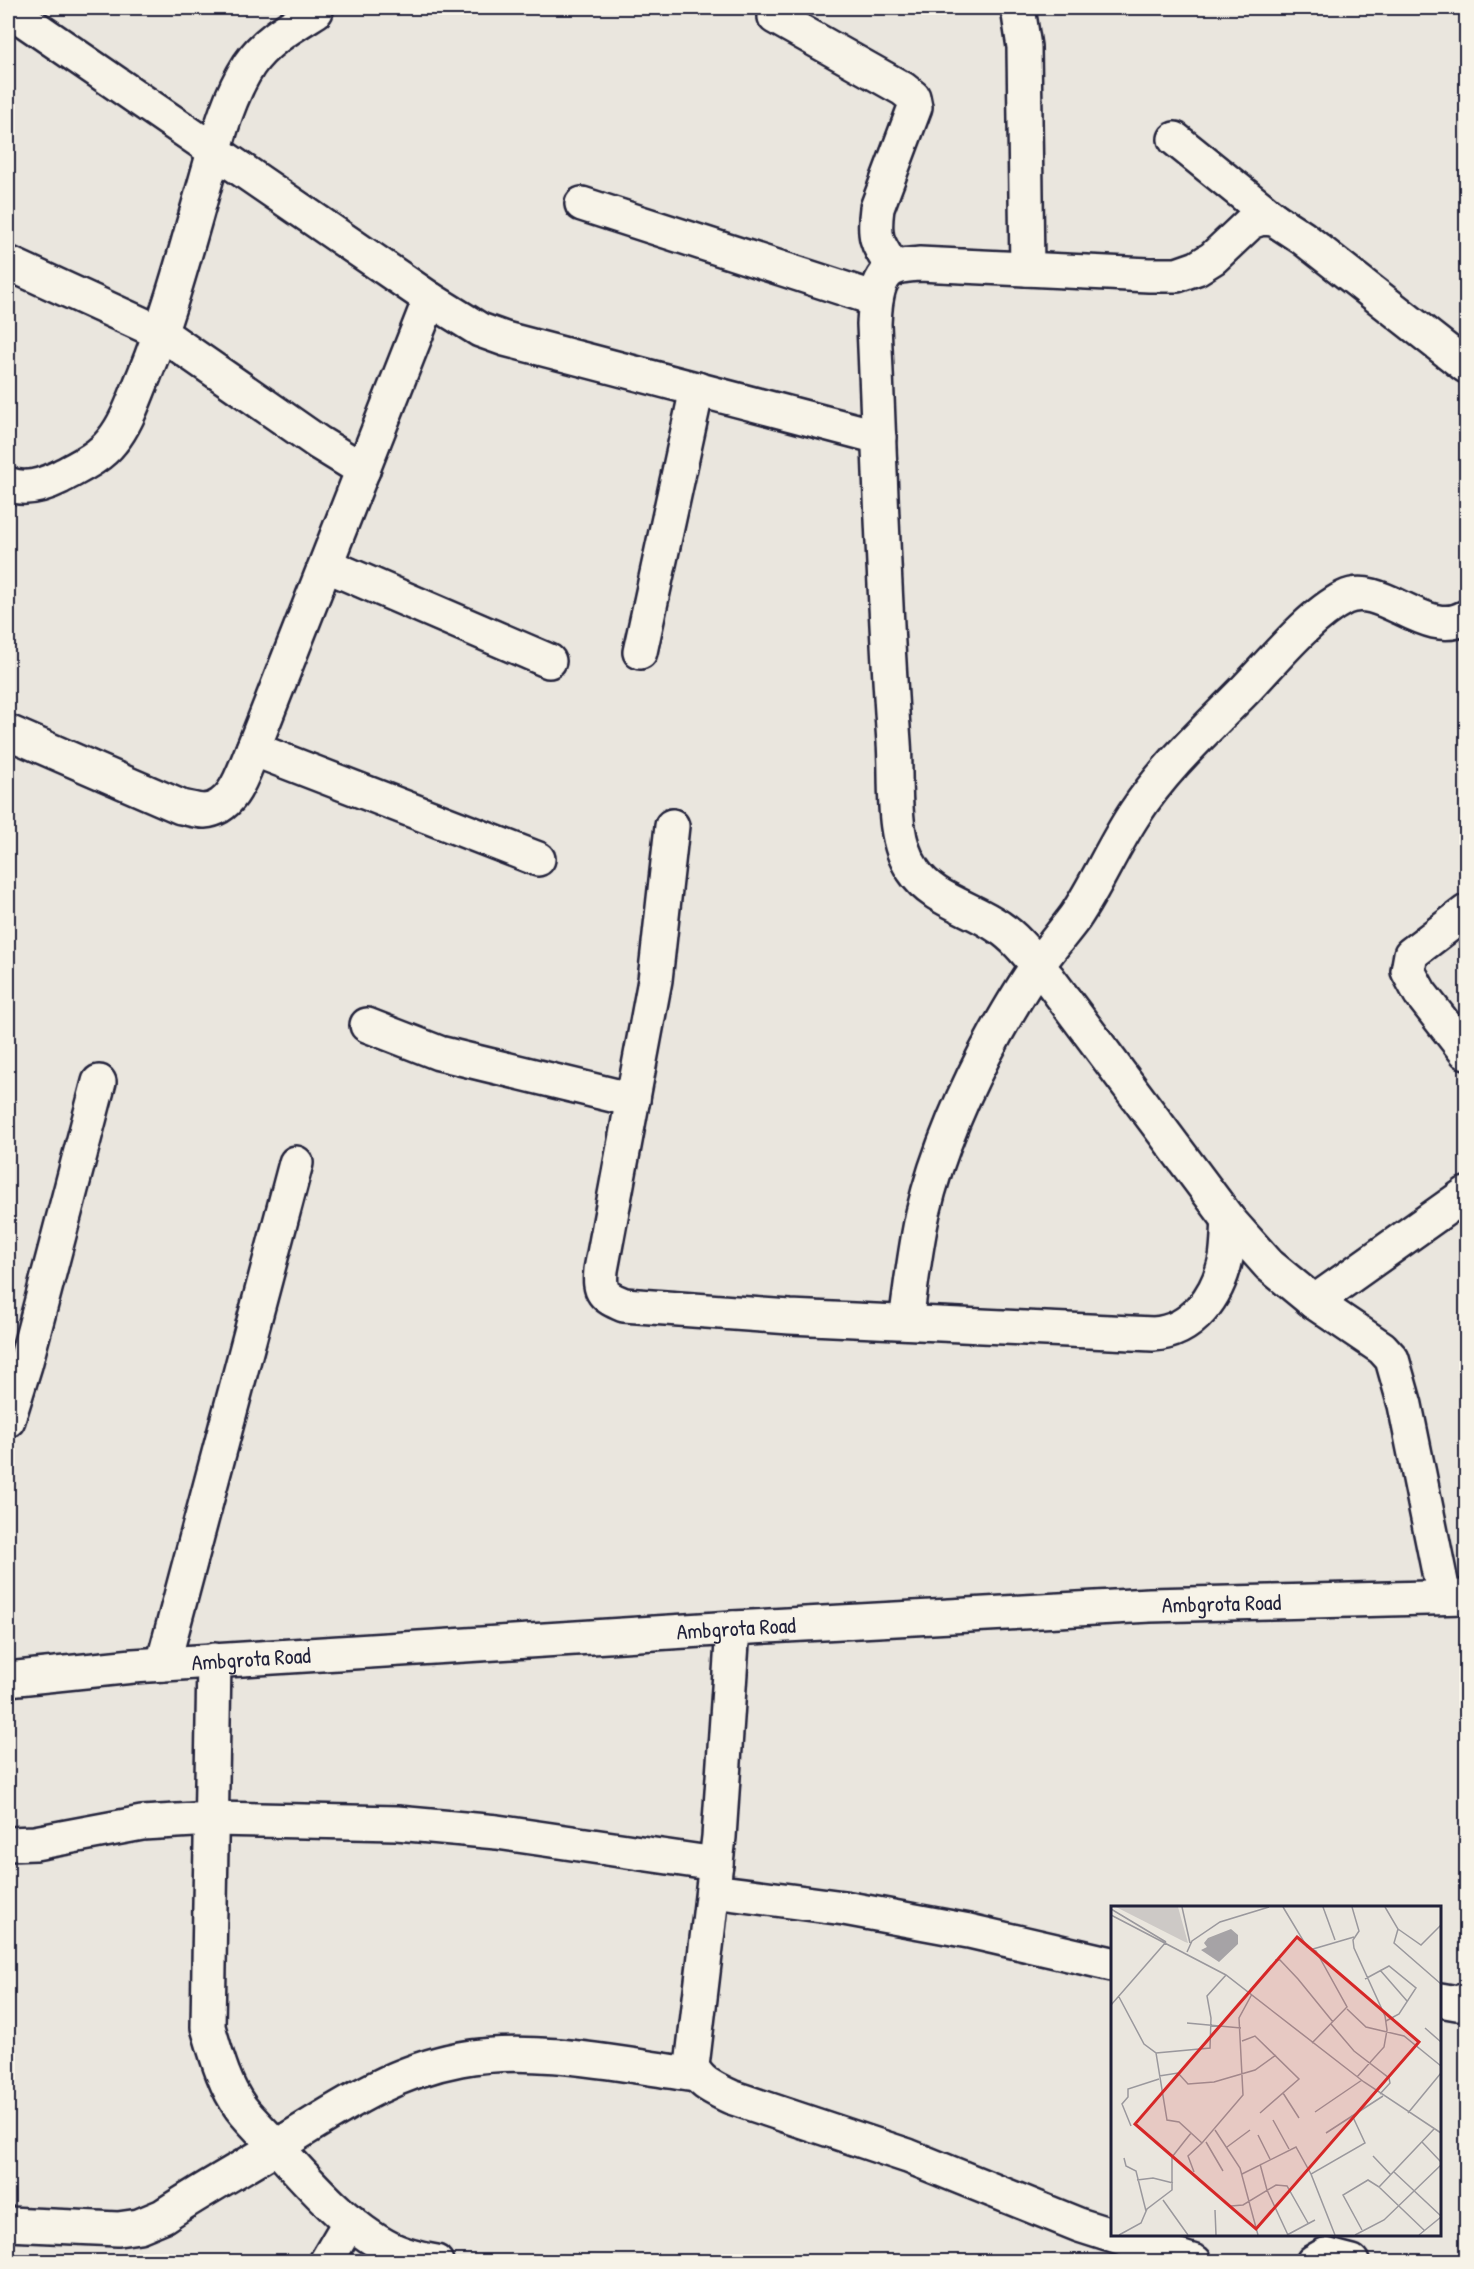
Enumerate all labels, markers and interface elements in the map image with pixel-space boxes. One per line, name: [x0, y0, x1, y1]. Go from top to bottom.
street label: Ambgrota Road: [1161, 1587, 1282, 1620]
street label: Ambgrota Road: [676, 1610, 797, 1647]
street label: Ambgrota Road: [191, 1640, 312, 1677]
inset map: [1111, 1906, 1441, 2236]

